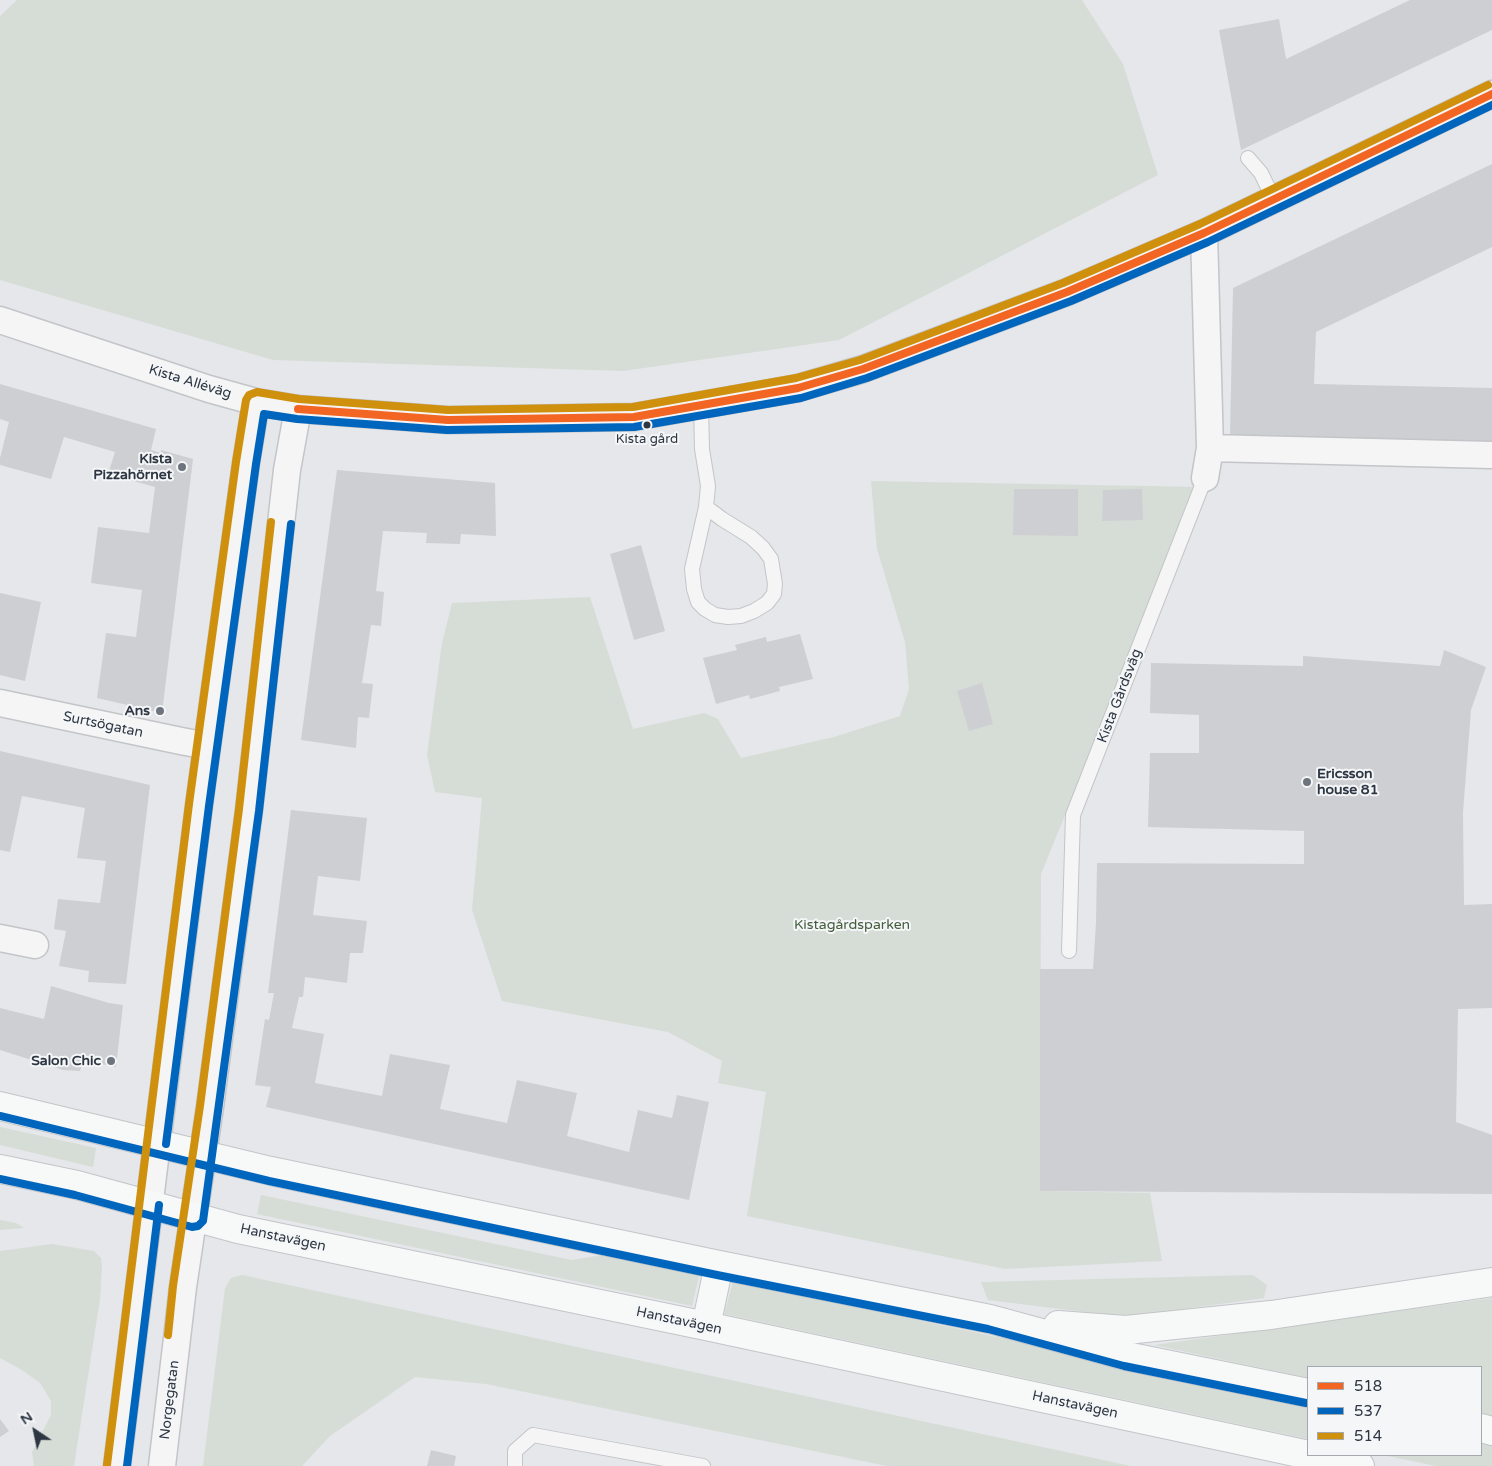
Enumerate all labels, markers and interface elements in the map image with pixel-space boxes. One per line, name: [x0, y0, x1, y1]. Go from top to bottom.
street label: Kista Alléväg: [147, 361, 233, 403]
marker: Kista gård: [642, 420, 652, 430]
place label: Kista gård: [616, 432, 678, 448]
place label: Kista Pizzahörnet: [93, 451, 172, 484]
marker: Kista Pizzahörnet: [176, 461, 188, 473]
street label: Kista Gårdsväg: [1094, 647, 1146, 745]
place label: Ans: [124, 703, 150, 719]
marker: Ans: [154, 705, 166, 717]
street label: Surtsögatan: [62, 708, 144, 742]
place label: Ericsson house 81: [1317, 766, 1378, 799]
marker: Ericsson house 81: [1301, 776, 1313, 788]
park label: Kistagårdsparken: [794, 917, 910, 933]
place label: Salon Chic: [31, 1053, 101, 1069]
marker: Salon Chic: [105, 1055, 117, 1067]
street label: Hanstavägen: [239, 1221, 327, 1255]
street label: Hanstavägen: [635, 1304, 723, 1338]
street label: Norgegatan: [157, 1359, 183, 1441]
legend: [1307, 1366, 1482, 1456]
text: 518: [1354, 1377, 1382, 1395]
street label: Hanstavägen: [1031, 1388, 1119, 1422]
text: 537: [1354, 1402, 1382, 1420]
north arrow: [10, 1406, 60, 1456]
text: N: [17, 1408, 36, 1428]
text: 514: [1354, 1427, 1382, 1445]

